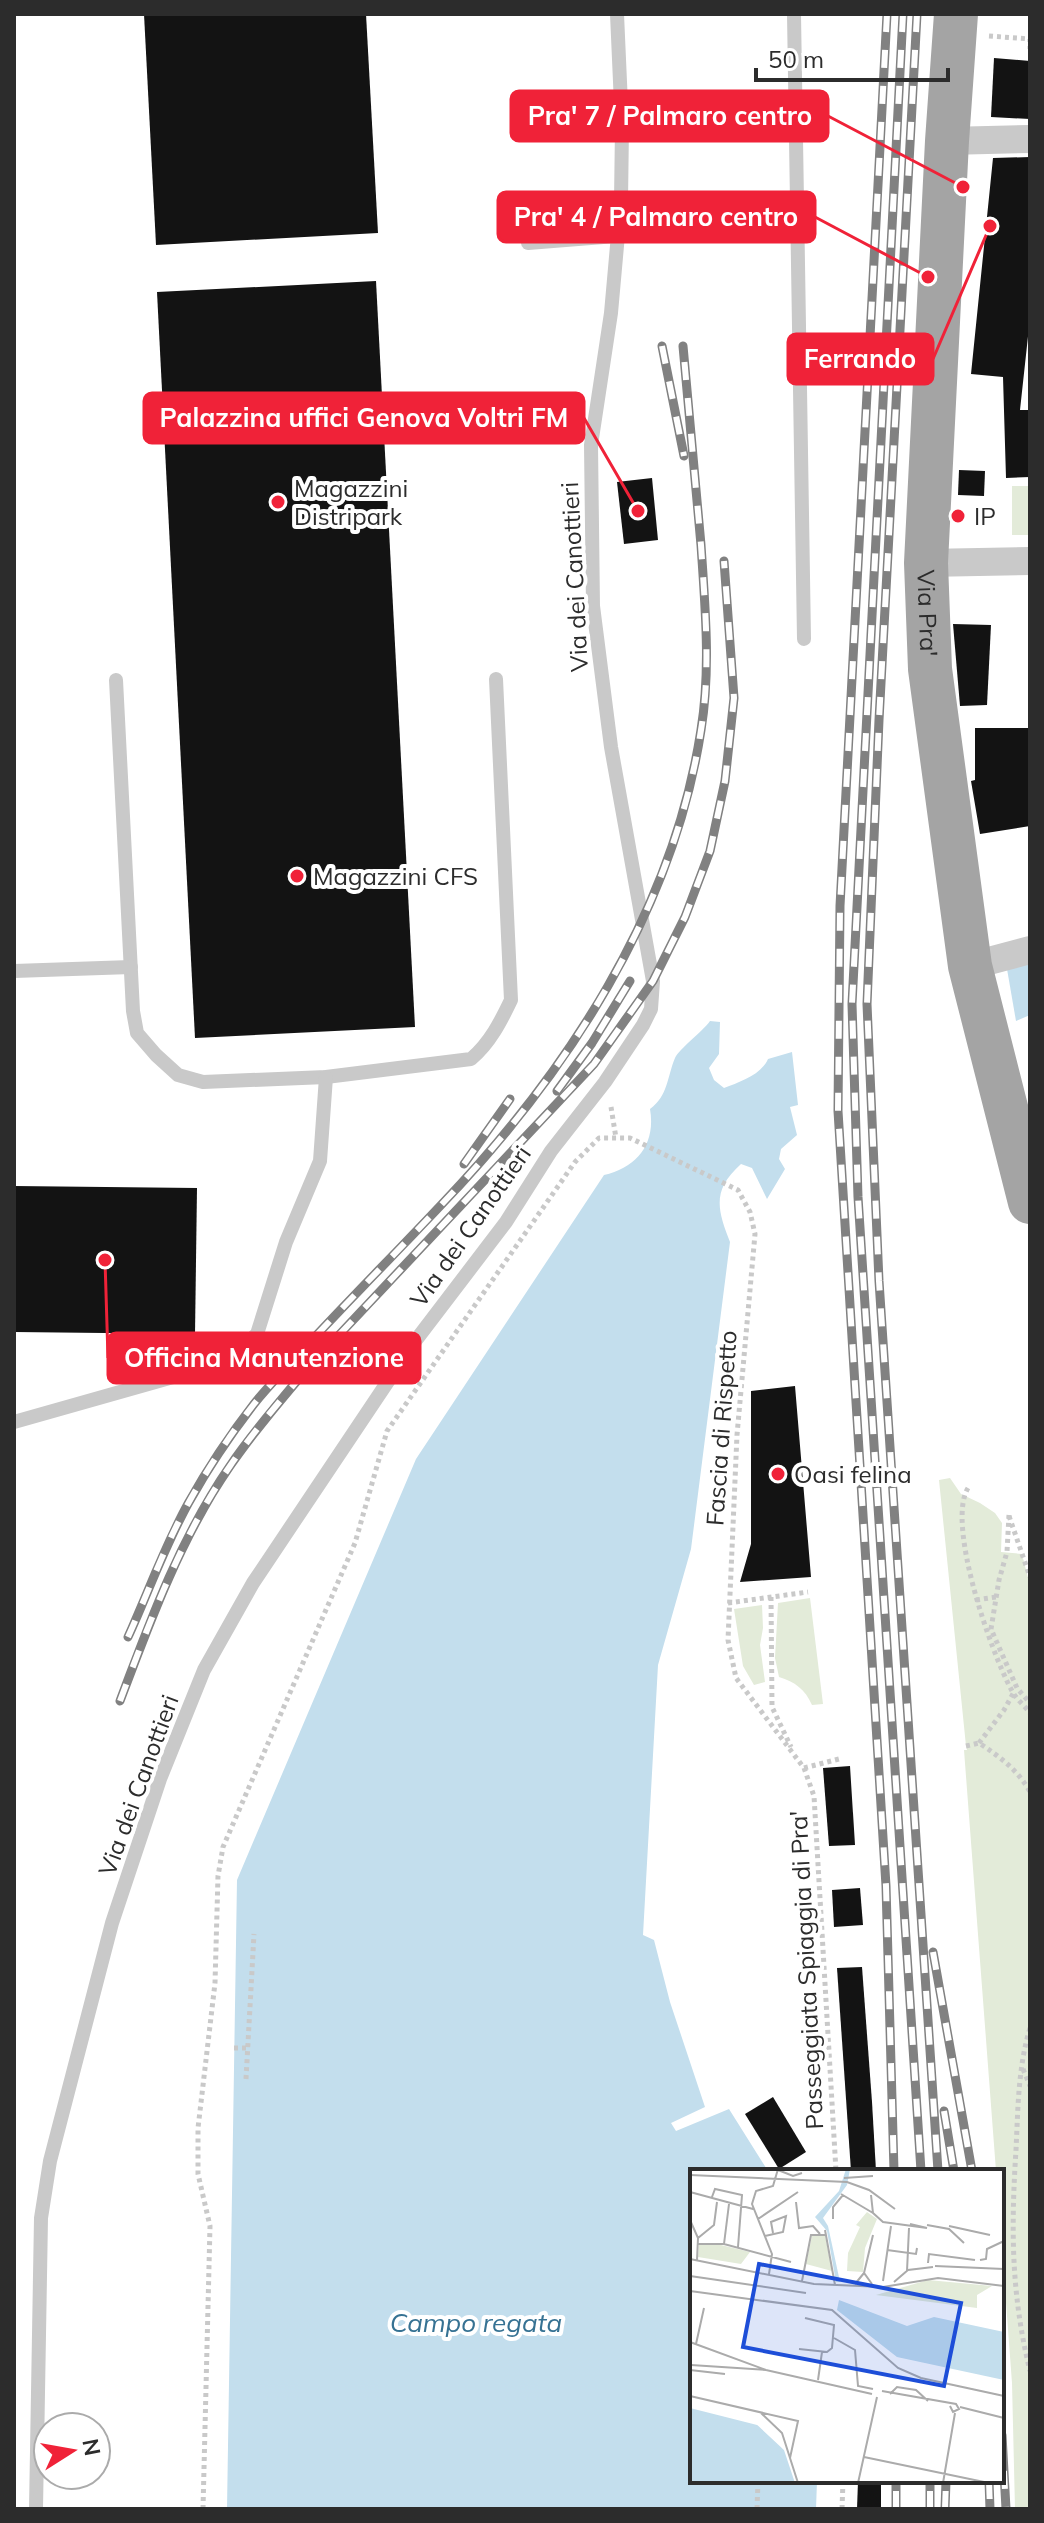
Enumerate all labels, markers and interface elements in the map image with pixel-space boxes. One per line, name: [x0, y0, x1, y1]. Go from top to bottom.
scale bar: [756, 32, 948, 82]
text: 50 m: [768, 44, 824, 74]
callout: Pra' 7 / Palmaro centro: [511, 91, 828, 141]
text: Pra' 7 / Palmaro centro: [528, 99, 812, 132]
callout: Pra' 4 / Palmaro centro: [498, 192, 815, 242]
text: Pra' 4 / Palmaro centro: [514, 200, 798, 233]
callout: Ferrando: [788, 334, 933, 384]
text: Ferrando: [804, 342, 916, 375]
callout: Palazzina uffici Genova Voltri FM: [144, 393, 584, 443]
text: Palazzina uffici Genova Voltri FM: [160, 401, 568, 434]
place label: Magazzini Distripark: [294, 473, 408, 531]
street label: Via dei Canottieri: [554, 481, 594, 673]
marker: Magazzini Distripark: [269, 493, 287, 511]
place label: IP: [974, 501, 996, 531]
marker: IP: [949, 507, 967, 525]
street label: Via Pra': [911, 569, 945, 657]
place label: Magazzini CFS: [313, 861, 478, 891]
marker: Magazzini CFS: [288, 867, 306, 885]
street label: Via dei Canottieri: [403, 1139, 537, 1313]
street label: Fascia di Rispetto: [699, 1329, 743, 1527]
callout: Officina Manutenzione: [108, 1333, 420, 1383]
text: Officina Manutenzione: [124, 1341, 404, 1374]
place label: Oasi felina: [794, 1459, 912, 1489]
marker: Oasi felina: [769, 1465, 787, 1483]
street label: Via dei Canottieri: [91, 1690, 185, 1880]
street label: Passeggiata Spiaggia di Pra': [783, 1810, 829, 2130]
inset map: [690, 2169, 1004, 2483]
water label: Campo regata: [390, 2306, 562, 2339]
north arrow: [32, 2411, 112, 2491]
text: N: [76, 2436, 107, 2458]

